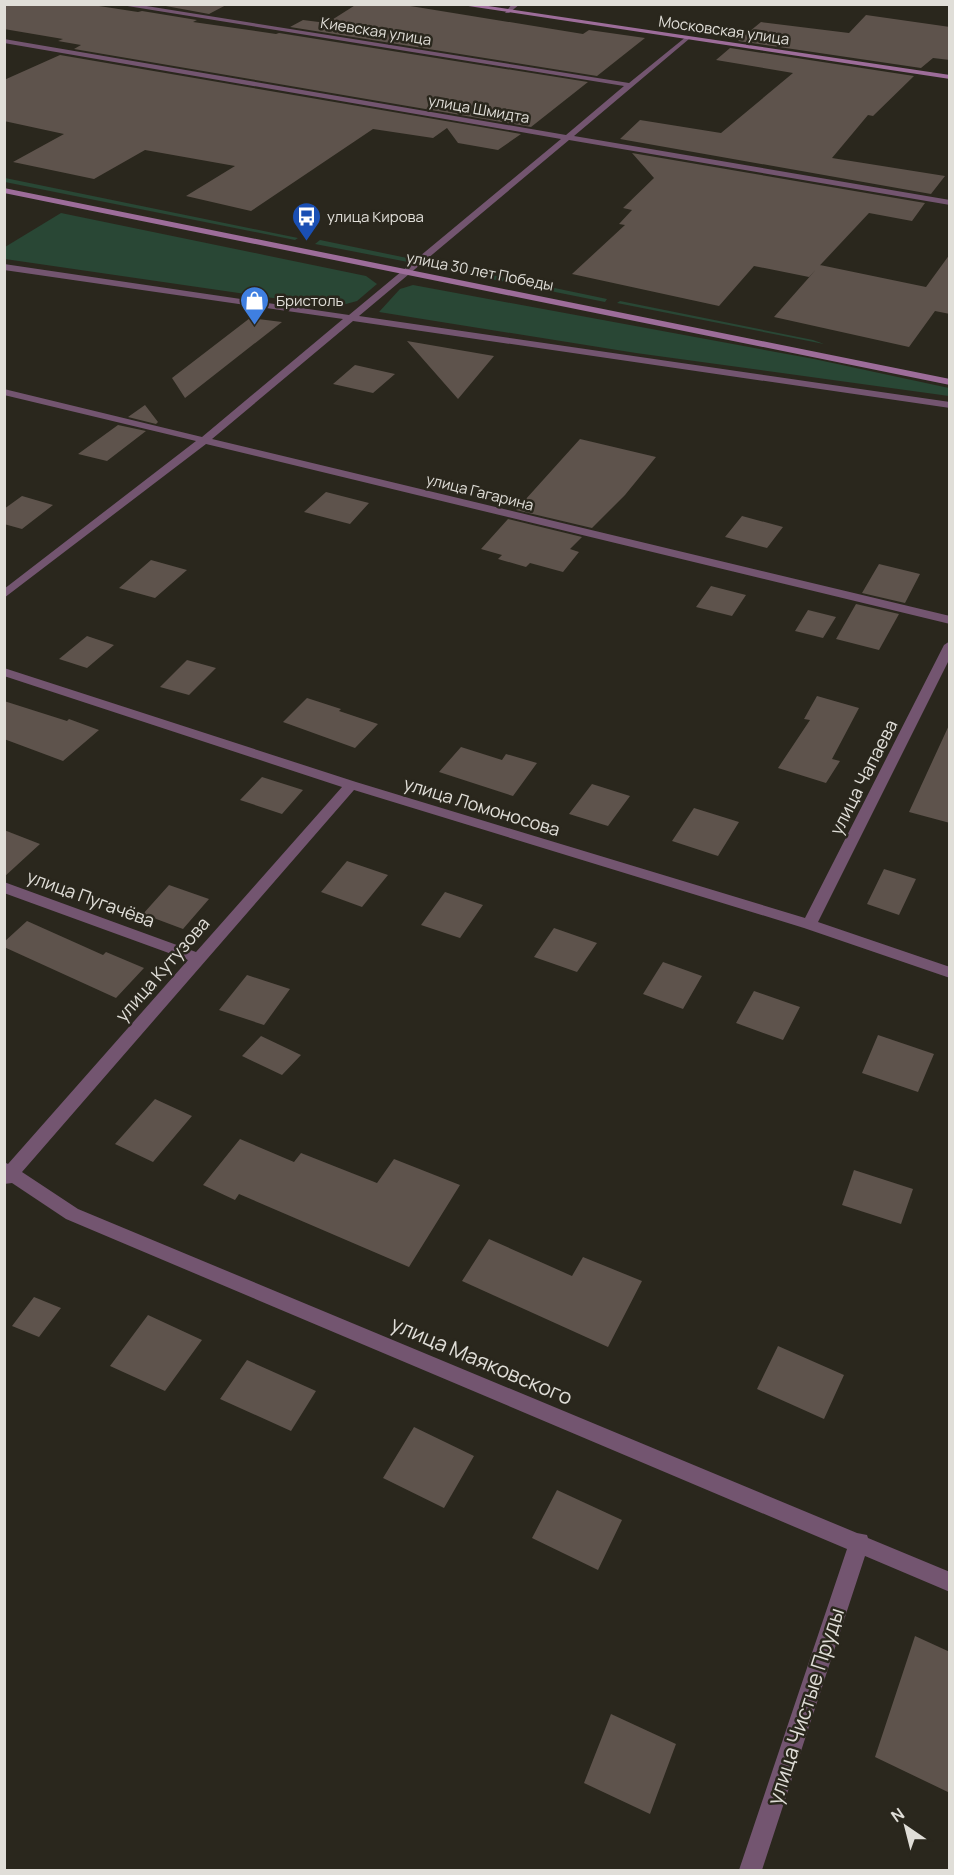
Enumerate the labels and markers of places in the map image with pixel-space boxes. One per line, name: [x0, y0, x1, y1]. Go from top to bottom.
bus stop icon: улица Кирова: [290, 200, 322, 242]
place label: улица Кирова: [327, 206, 424, 227]
shop icon: Бристоль: [239, 284, 271, 326]
place label: Бристоль: [276, 290, 344, 311]

